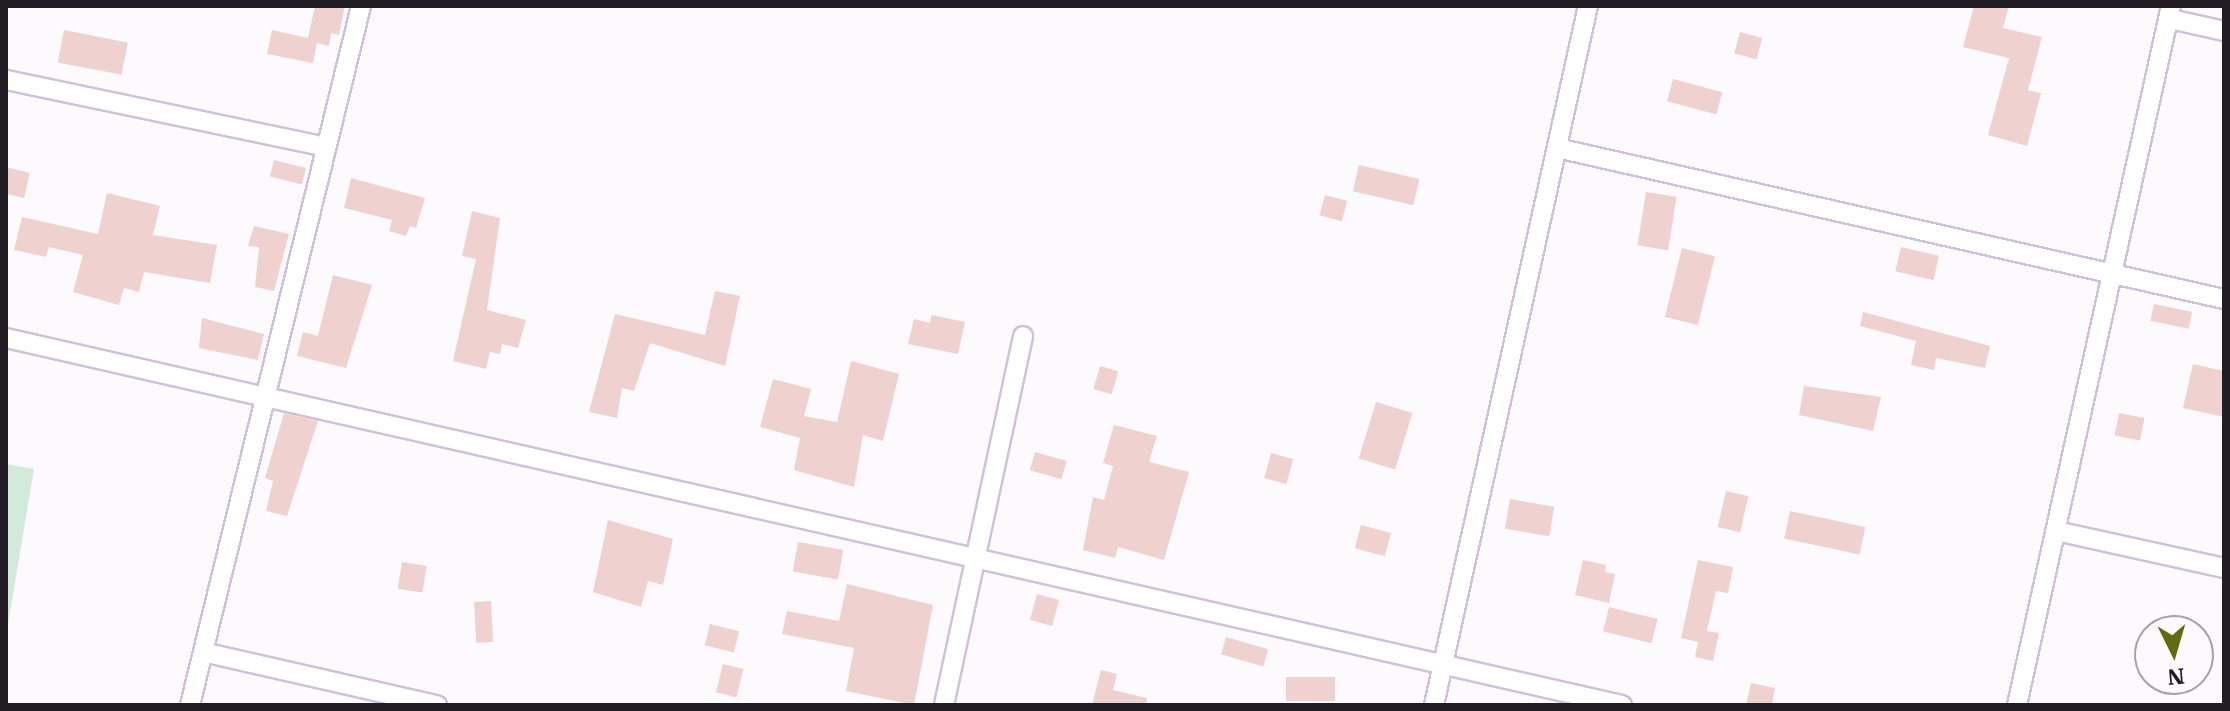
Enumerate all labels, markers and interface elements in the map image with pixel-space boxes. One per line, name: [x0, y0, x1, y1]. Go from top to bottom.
north arrow: [2134, 615, 2214, 695]
text: N: [2166, 662, 2186, 693]

